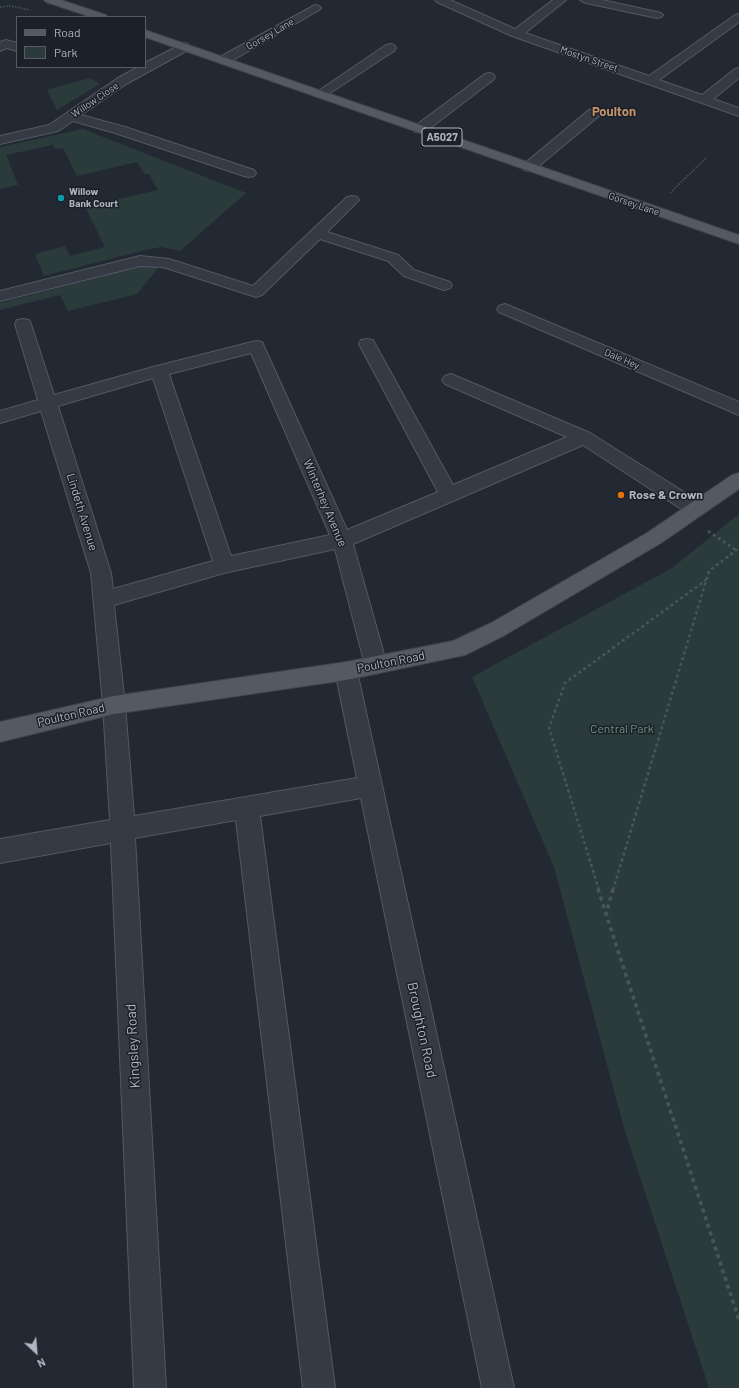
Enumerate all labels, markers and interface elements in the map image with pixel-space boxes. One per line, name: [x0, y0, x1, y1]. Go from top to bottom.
street label: Gorsey Lane: [244, 15, 296, 53]
legend: [16, 16, 146, 68]
text: Road: [54, 25, 81, 39]
street label: Mostyn Street: [559, 44, 619, 74]
text: Park: [54, 45, 78, 59]
street label: Willow Close: [69, 80, 121, 120]
district label: Poulton: [592, 104, 636, 120]
road number: A5027: [422, 128, 462, 146]
place label: Willow Bank Court: [69, 186, 118, 210]
street label: Gorsey Lane: [607, 190, 661, 218]
marker: Willow Bank Court: [56, 193, 66, 203]
street label: Dale Hey: [603, 346, 641, 372]
street label: Winterhey Avenue: [300, 457, 350, 549]
street label: Lindeth Avenue: [63, 471, 101, 553]
place label: Rose & Crown: [629, 488, 703, 502]
marker: Rose & Crown: [616, 490, 626, 500]
street label: Poulton Road: [356, 648, 426, 676]
street label: Poulton Road: [36, 700, 106, 730]
park label: Central Park: [590, 722, 654, 736]
street label: Broughton Road: [404, 980, 440, 1080]
street label: Kingsley Road: [122, 1003, 144, 1089]
north arrow: [16, 1332, 56, 1372]
text: N: [35, 1356, 48, 1371]

